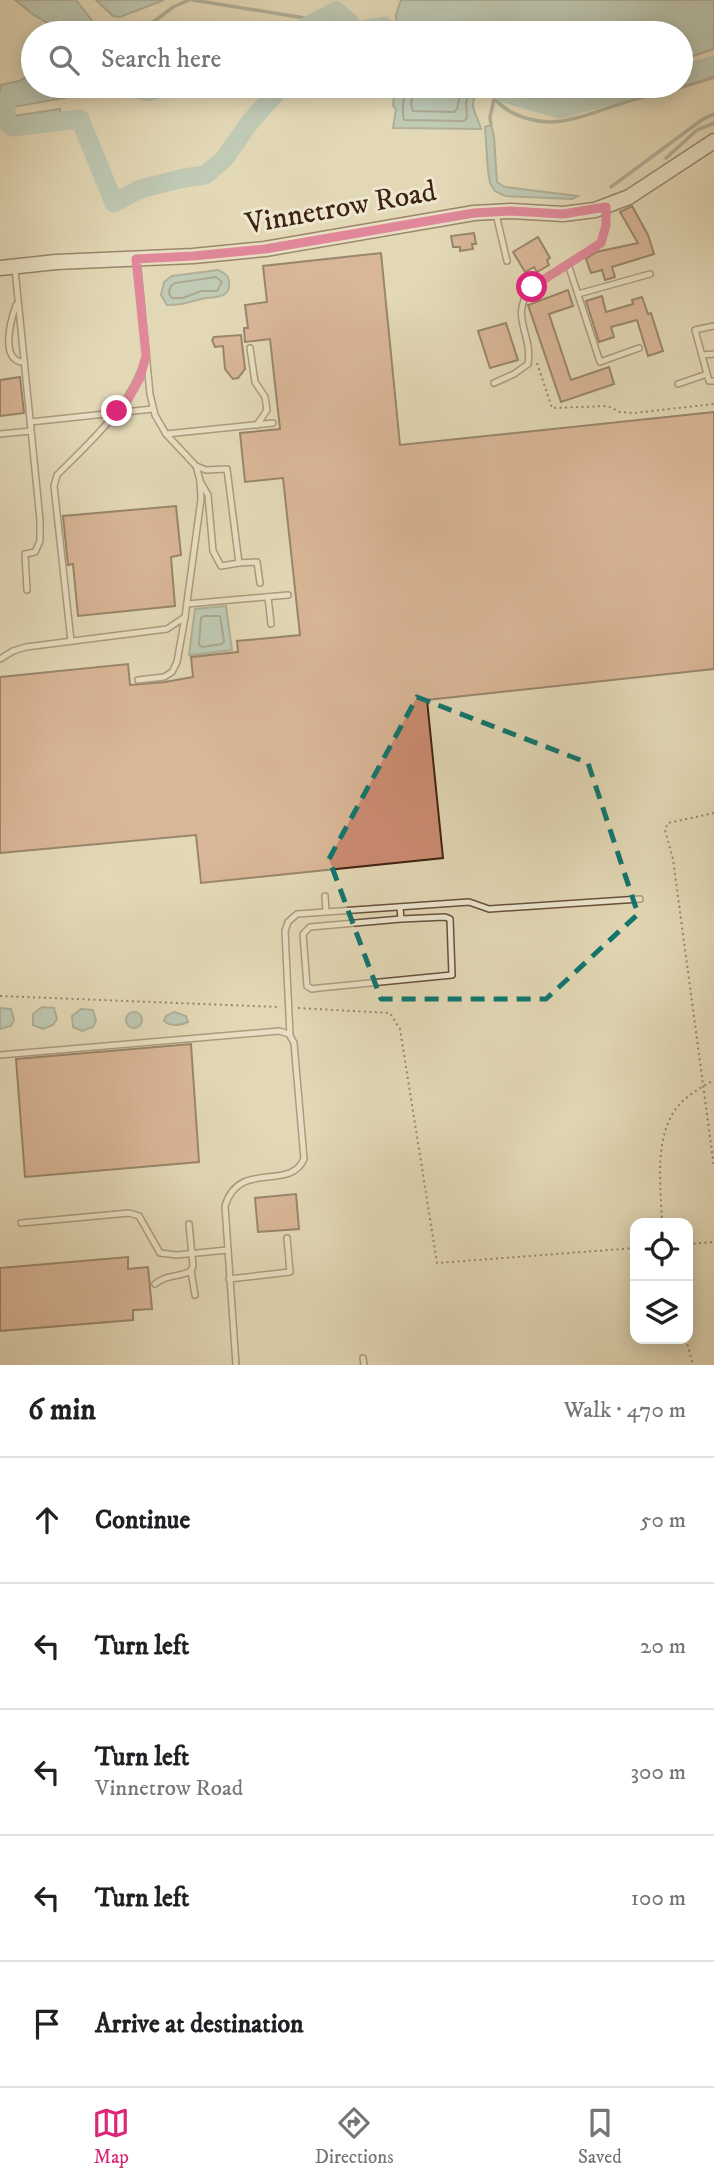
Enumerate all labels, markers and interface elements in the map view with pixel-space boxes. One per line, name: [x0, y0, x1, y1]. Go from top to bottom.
search box: [21, 21, 693, 98]
icon: search: [45, 41, 83, 79]
text: Search here: [101, 43, 221, 76]
street label: Vinnetrow Road: [242, 173, 439, 243]
route start: [516, 271, 547, 302]
route end: [101, 395, 132, 426]
map controls: [630, 1218, 693, 1344]
button: locate: [630, 1218, 693, 1281]
button: layers: [630, 1281, 693, 1344]
text: 6 min: [28, 1392, 96, 1429]
text: Walk · 470 m: [564, 1396, 686, 1425]
icon: ahead: [28, 1501, 66, 1539]
text: Continue: [95, 1504, 190, 1537]
text: 50 m: [640, 1506, 686, 1535]
icon: left: [28, 1627, 66, 1665]
text: Turn left: [95, 1630, 189, 1663]
text: 20 m: [640, 1632, 686, 1661]
text: Turn left: [95, 1741, 189, 1774]
icon: left: [28, 1753, 66, 1791]
text: 300 m: [630, 1758, 686, 1787]
text: Vinnetrow Road: [95, 1774, 243, 1803]
icon: left: [28, 1879, 66, 1917]
text: Turn left: [95, 1882, 189, 1915]
text: 100 m: [631, 1884, 686, 1913]
icon: arrive: [28, 2005, 66, 2043]
text: Arrive at destination: [95, 2008, 304, 2041]
tab: Map: [92, 2104, 130, 2169]
tab: Directions: [315, 2104, 394, 2169]
tab: Saved: [578, 2104, 622, 2169]

